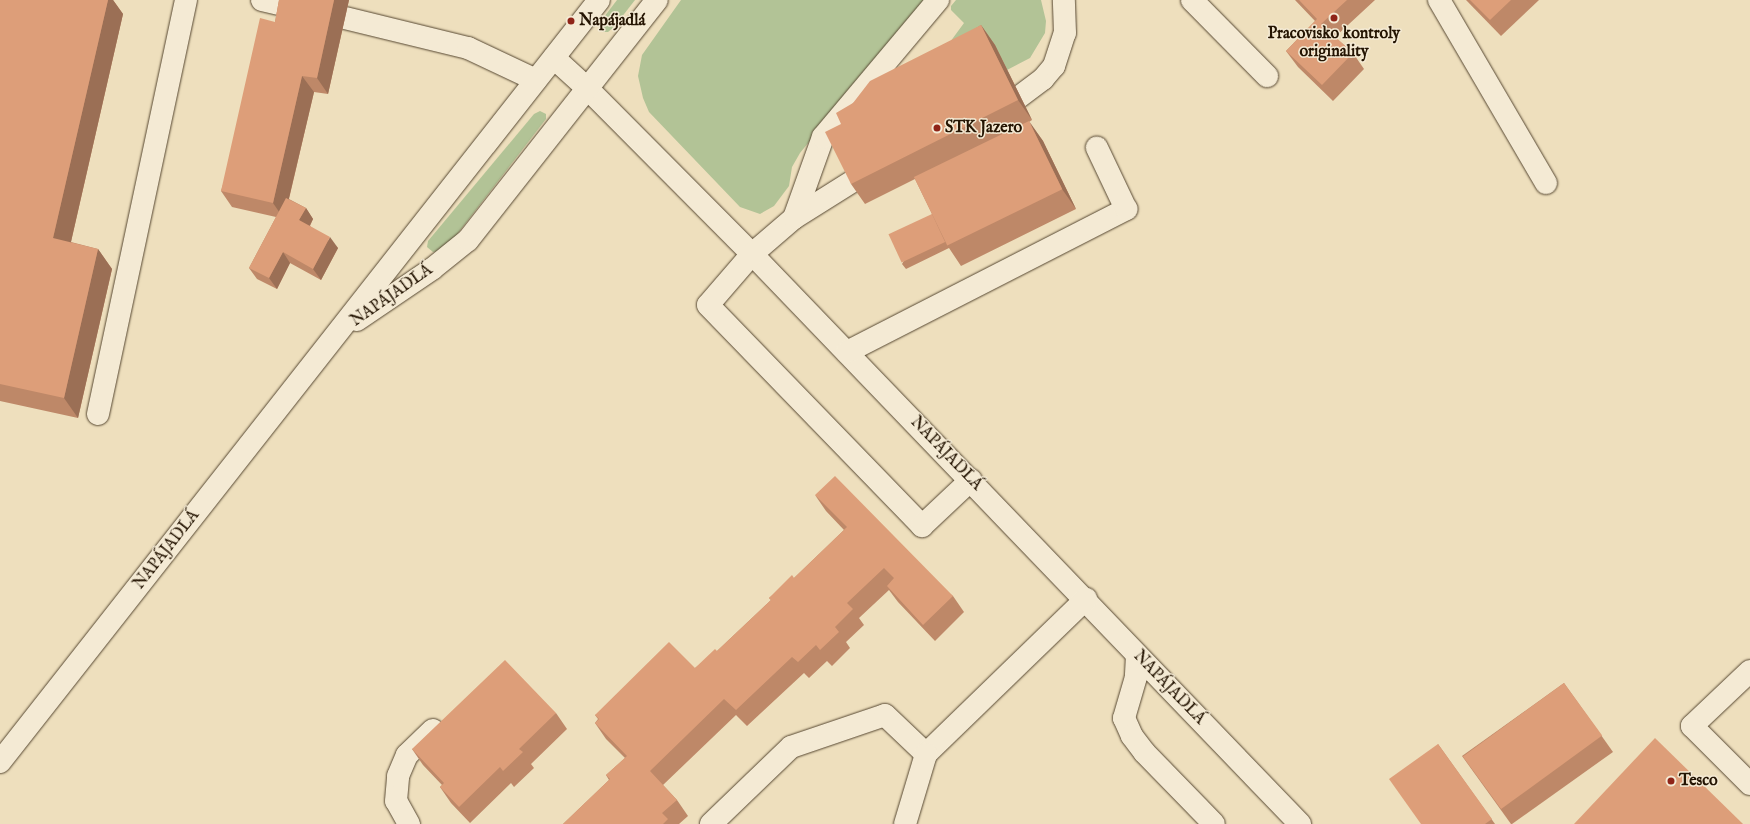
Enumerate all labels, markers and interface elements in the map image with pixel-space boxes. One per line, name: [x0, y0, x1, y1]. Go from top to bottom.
place label: Napájadlá: [579, 11, 645, 31]
marker: Pracovisko kontroly originality: [1329, 13, 1339, 23]
marker: Napájadlá: [566, 16, 576, 26]
place label: Pracovisko kontroly originality: [1268, 24, 1400, 62]
place label: STK Jazero: [945, 118, 1022, 138]
marker: STK Jazero: [932, 123, 942, 133]
street label: NAPÁJADLÁ: [347, 261, 437, 331]
street label: NAPÁJADLÁ: [906, 413, 986, 495]
street label: NAPÁJADLÁ: [130, 506, 204, 594]
street label: NAPÁJADLÁ: [1129, 647, 1209, 729]
place label: Tesco: [1679, 771, 1718, 791]
marker: Tesco: [1666, 776, 1676, 786]

